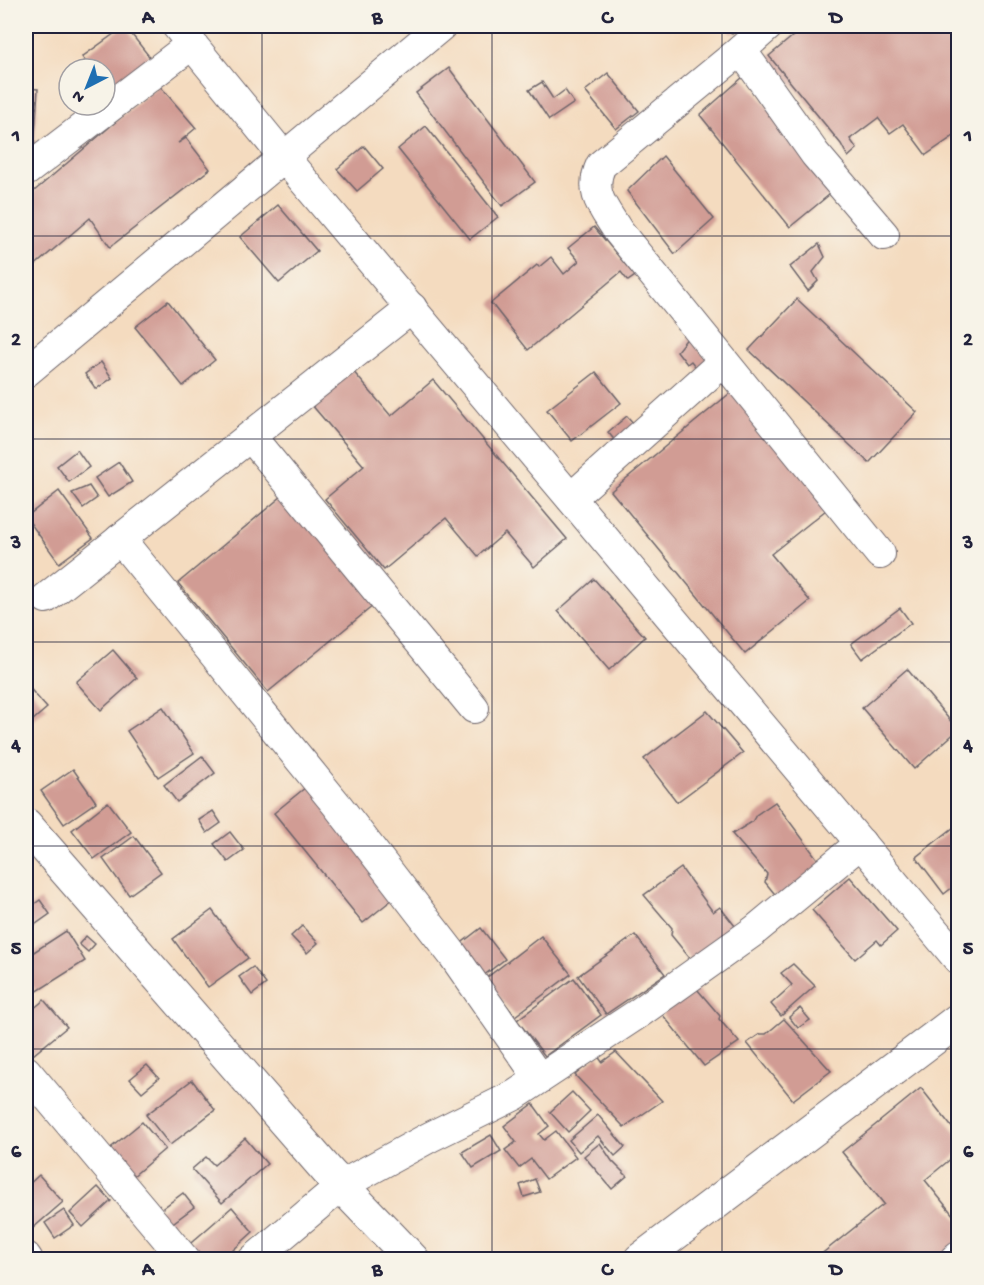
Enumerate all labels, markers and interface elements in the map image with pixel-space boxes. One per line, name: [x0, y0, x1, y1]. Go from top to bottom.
text: A: [141, 8, 156, 31]
text: B: [371, 8, 383, 31]
text: C: [601, 8, 615, 31]
text: D: [827, 8, 843, 31]
north arrow: [57, 57, 117, 117]
text: N: [69, 85, 90, 106]
text: 1: [11, 126, 20, 149]
text: 1: [963, 126, 972, 149]
text: 2: [11, 330, 21, 353]
text: 2: [963, 330, 973, 353]
text: 3: [10, 533, 21, 556]
text: 3: [962, 533, 973, 556]
text: 4: [10, 736, 21, 759]
text: 4: [962, 736, 973, 759]
text: 5: [11, 939, 22, 962]
text: 5: [963, 939, 974, 962]
text: 6: [11, 1142, 22, 1165]
text: 6: [963, 1142, 974, 1165]
text: A: [141, 1260, 156, 1283]
text: B: [371, 1260, 383, 1283]
text: C: [601, 1260, 615, 1283]
text: D: [827, 1260, 843, 1283]

